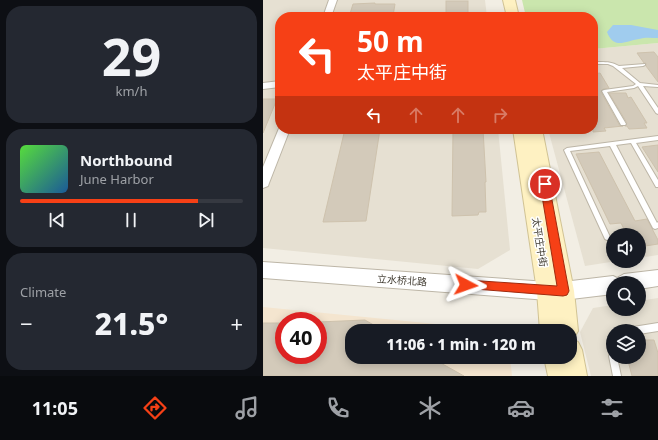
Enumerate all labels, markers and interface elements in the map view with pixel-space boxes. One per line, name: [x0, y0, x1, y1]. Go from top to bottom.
text: 29: [102, 20, 161, 91]
text: 50 m: [357, 22, 424, 60]
icon: left: [291, 28, 343, 80]
text: 太平庄中街: [357, 60, 447, 84]
text: km/h: [116, 82, 147, 100]
icon: left: [363, 104, 385, 126]
icon: ahead: [405, 104, 427, 126]
icon: ahead: [447, 104, 469, 126]
icon: right: [489, 104, 511, 126]
text: Northbound: [80, 150, 172, 170]
pin: [528, 167, 562, 201]
text: June Harbor: [80, 170, 154, 188]
icon: arrive: [534, 173, 556, 195]
icon: previous: [46, 209, 68, 231]
icon: pause: [120, 209, 142, 231]
icon: next: [195, 209, 217, 231]
street label: 太平庄中街: [529, 216, 551, 268]
map controls: [606, 228, 646, 364]
button: sound: [606, 228, 646, 268]
position arrow: [445, 264, 487, 306]
street label: 立水桥北路: [377, 271, 427, 289]
button: search: [606, 276, 646, 316]
text: Climate: [20, 283, 66, 301]
text: 21.5°: [95, 303, 168, 344]
text: −: [20, 308, 33, 338]
text: +: [230, 308, 243, 338]
speed limit sign: 40: [275, 312, 327, 364]
button: layers: [606, 324, 646, 364]
text: 11:06 · 1 min · 120 m: [386, 334, 536, 354]
icon: directions: [141, 394, 169, 422]
icon: music: [233, 394, 261, 422]
icon: phone: [324, 394, 352, 422]
icon: climate: [416, 394, 444, 422]
icon: car: [507, 394, 535, 422]
icon: filters: [598, 394, 626, 422]
text: 11:05: [32, 396, 78, 420]

